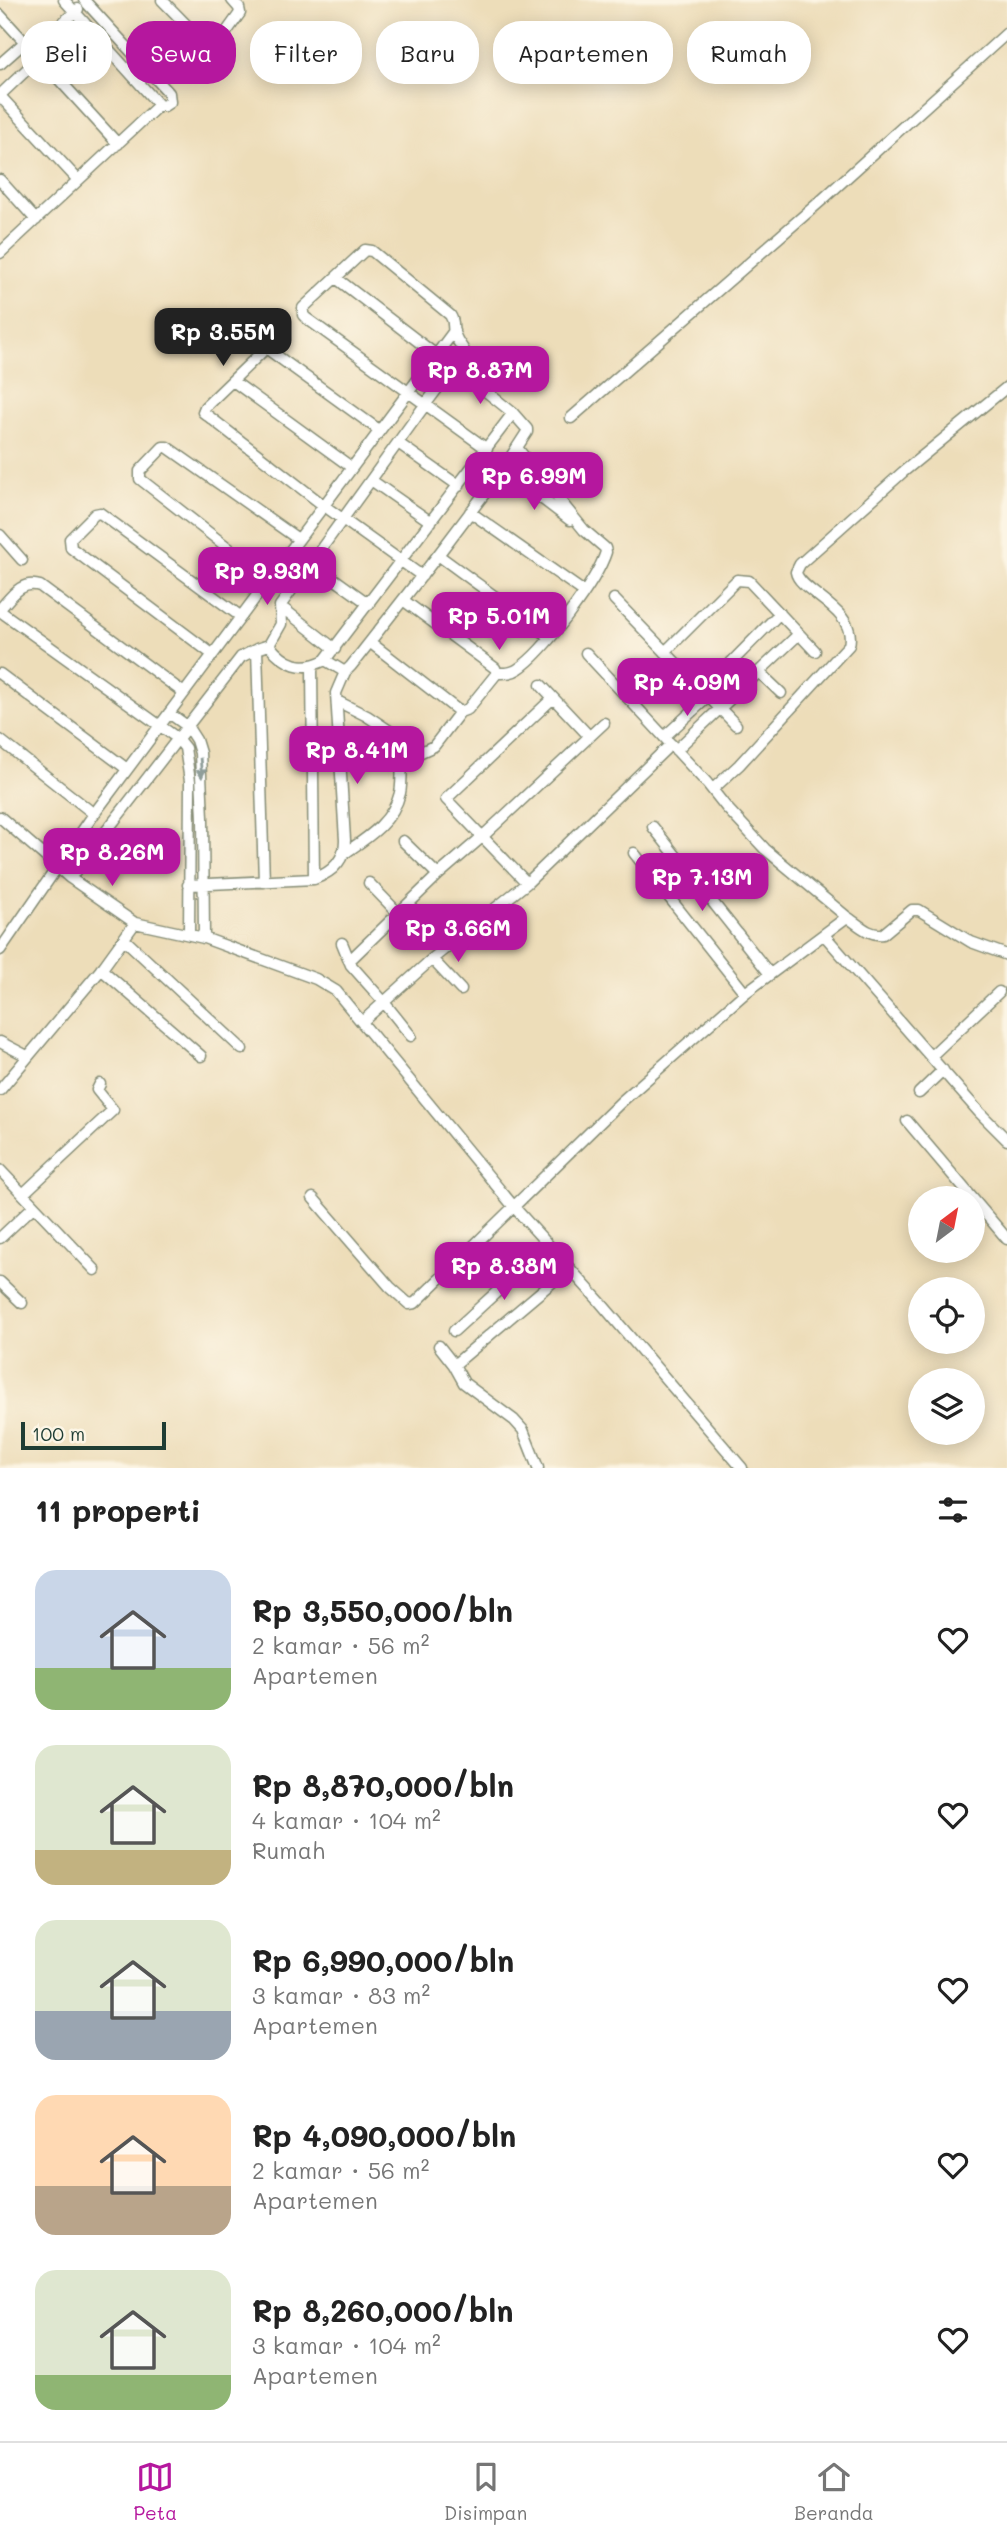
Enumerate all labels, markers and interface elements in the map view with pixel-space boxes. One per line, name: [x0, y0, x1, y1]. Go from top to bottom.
chip: Beli: [21, 21, 112, 84]
chip: Sewa: [126, 21, 236, 84]
chip: Filter: [250, 21, 362, 84]
chip: Baru: [376, 21, 479, 84]
chip: Apartemen: [493, 21, 673, 84]
chip: Rumah: [687, 21, 811, 84]
pin: Rp 3.55M: [151, 308, 295, 368]
text: Rp 3.55M: [170, 316, 276, 346]
pin: Rp 8.87M: [408, 346, 552, 406]
text: Rp 8.87M: [427, 354, 533, 384]
pin: Rp 6.99M: [462, 452, 606, 512]
text: Rp 6.99M: [481, 460, 587, 490]
pin: Rp 9.93M: [195, 548, 339, 607]
text: Rp 9.93M: [214, 555, 320, 585]
pin: Rp 5.01M: [427, 592, 571, 652]
text: Rp 5.01M: [448, 600, 550, 630]
pin: Rp 4.09M: [615, 658, 759, 718]
text: Rp 4.09M: [633, 666, 741, 696]
pin: Rp 8.41M: [285, 726, 429, 786]
text: Rp 8.41M: [305, 734, 409, 764]
one-way arrow: [196, 758, 207, 780]
pin: Rp 8.26M: [40, 828, 184, 888]
text: Rp 8.26M: [59, 836, 165, 866]
pin: Rp 7.13M: [630, 853, 774, 913]
text: Rp 7.13M: [651, 861, 753, 891]
pin: Rp 3.66M: [386, 904, 530, 964]
text: Rp 3.66M: [405, 912, 511, 942]
north arrow: [908, 1186, 985, 1264]
map controls: [908, 1186, 985, 1445]
pin: Rp 8.38M: [432, 1242, 576, 1302]
text: Rp 8.38M: [451, 1250, 557, 1280]
button: locate: [908, 1277, 985, 1354]
button: layers: [908, 1368, 985, 1445]
scale bar: [21, 1419, 166, 1451]
text: 100 m: [32, 1421, 85, 1446]
text: 11 properti: [35, 1490, 201, 1530]
icon: filters: [934, 1491, 972, 1529]
text: Rp 3,550,000/bln: [252, 1590, 513, 1630]
icon: home: [91, 1598, 175, 1682]
icon: heart: [934, 1621, 972, 1659]
text: 2 kamar · 56 m²: [252, 1630, 429, 1660]
text: Apartemen: [252, 1660, 378, 1690]
text: Rp 8,870,000/bln: [252, 1765, 514, 1805]
icon: home: [91, 1773, 175, 1857]
icon: heart: [934, 1796, 972, 1834]
text: 4 kamar · 104 m²: [252, 1805, 441, 1835]
text: Rumah: [252, 1835, 325, 1865]
text: Rp 6,990,000/bln: [252, 1940, 514, 1980]
icon: home: [91, 1948, 175, 2032]
icon: heart: [934, 1971, 972, 2009]
text: 3 kamar · 83 m²: [252, 1980, 430, 2010]
text: Apartemen: [252, 2010, 378, 2040]
text: Rp 4,090,000/bln: [252, 2115, 516, 2155]
icon: home: [91, 2123, 175, 2207]
icon: heart: [934, 2146, 972, 2184]
text: 2 kamar · 56 m²: [252, 2155, 429, 2185]
text: Apartemen: [252, 2185, 378, 2215]
text: Rp 8,260,000/bln: [252, 2290, 513, 2330]
icon: home: [91, 2298, 175, 2382]
icon: heart: [934, 2321, 972, 2359]
text: 3 kamar · 104 m²: [252, 2330, 441, 2360]
text: Apartemen: [252, 2360, 378, 2390]
tab: Peta: [133, 2458, 177, 2525]
tab: Disimpan: [444, 2458, 527, 2525]
tab: Beranda: [794, 2458, 874, 2525]

